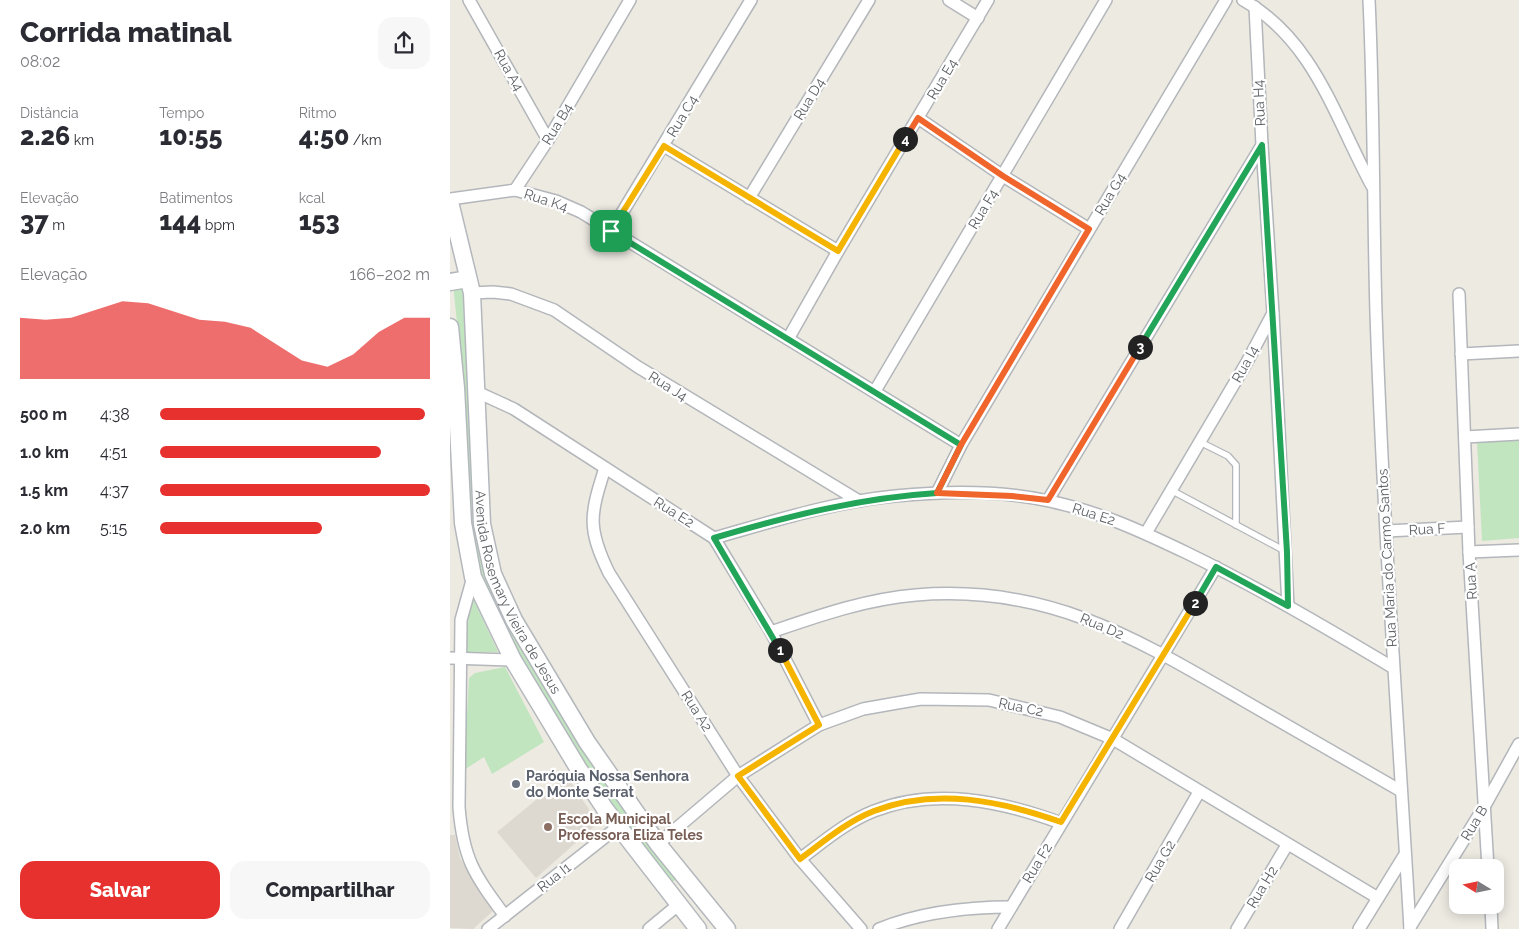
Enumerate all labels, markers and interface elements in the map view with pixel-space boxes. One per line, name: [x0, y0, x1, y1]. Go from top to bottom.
text: Corrida matinal: [20, 16, 232, 49]
button: share: [378, 17, 430, 69]
street label: Rua A4: [491, 46, 527, 94]
text: 08:02: [20, 52, 60, 71]
street label: Rua E4: [924, 55, 961, 102]
street label: Rua D4: [790, 75, 828, 123]
street label: Rua H4: [1250, 79, 1268, 127]
street label: Rua C4: [663, 92, 701, 140]
street label: Rua B4: [538, 100, 576, 148]
text: Distância: [20, 105, 79, 121]
text: Tempo: [159, 105, 204, 121]
text: Ritmo: [299, 105, 337, 121]
text: 2.26: [20, 121, 70, 151]
text: 10:55: [159, 121, 222, 151]
text: 4:50: [299, 121, 349, 151]
pin: 4: [892, 126, 918, 152]
text: 4: [902, 131, 910, 147]
text: km: [70, 132, 94, 148]
text: /km: [349, 132, 382, 148]
street label: Rua G4: [1091, 170, 1129, 218]
street label: Rua K4: [522, 185, 570, 215]
street label: Rua F4: [965, 186, 1001, 232]
text: Elevação: [20, 190, 79, 206]
text: Batimentos: [159, 190, 233, 206]
text: kcal: [299, 190, 325, 206]
text: 37: [20, 206, 49, 236]
text: 144: [159, 206, 201, 236]
text: 153: [299, 206, 340, 236]
pin: [590, 210, 632, 252]
text: m: [49, 217, 65, 233]
text: bpm: [201, 217, 235, 233]
icon: arrive: [597, 217, 625, 245]
text: Elevação: [20, 265, 87, 284]
text: 166–202 m: [350, 265, 430, 284]
pin: 3: [1128, 334, 1152, 360]
text: 3: [1137, 339, 1144, 355]
street label: Rua I4: [1228, 342, 1262, 385]
street label: Rua J4: [646, 368, 691, 404]
text: 500 m: [20, 405, 67, 424]
text: 4:38: [100, 405, 130, 424]
text: 1.0 km: [20, 443, 69, 462]
text: 4:51: [100, 443, 127, 462]
street label: Rua Maria do Carmo Santos: [1374, 468, 1400, 648]
text: 1.5 km: [20, 481, 68, 500]
text: 4:37: [100, 481, 129, 500]
street label: Avenida Rosemary Vieira de Jesus: [473, 490, 564, 697]
street label: Rua E2: [651, 493, 697, 531]
street label: Rua E2: [1070, 500, 1118, 528]
text: 2.0 km: [20, 519, 70, 538]
text: 5:15: [100, 519, 127, 538]
street label: Rua F: [1408, 520, 1446, 538]
street label: Rua A: [1462, 561, 1480, 600]
pin: 2: [1182, 590, 1208, 616]
text: 2: [1192, 595, 1199, 611]
street label: Rua D2: [1078, 610, 1126, 642]
pin: 1: [768, 638, 792, 662]
text: 1: [777, 642, 784, 658]
street label: Rua A2: [678, 688, 716, 734]
street label: Rua C2: [997, 694, 1045, 720]
place label: Paróquia Nossa Senhora do Monte Serrat: [526, 768, 689, 800]
marker: Paróquia Nossa Senhora do Monte Serrat: [510, 778, 522, 790]
street label: Rua B: [1457, 803, 1491, 843]
place label: Escola Municipal Professora Eliza Teles: [558, 811, 703, 843]
marker: Escola Municipal Professora Eliza Teles: [542, 821, 554, 833]
street label: Rua G2: [1142, 837, 1178, 885]
street label: Rua F2: [1019, 840, 1055, 886]
street label: Rua I1: [534, 859, 574, 895]
north arrow: [1449, 859, 1504, 914]
map controls: [1449, 859, 1504, 914]
button: Salvar: [20, 861, 220, 919]
button: Compartilhar: [230, 861, 430, 919]
street label: Rua H2: [1243, 863, 1281, 911]

